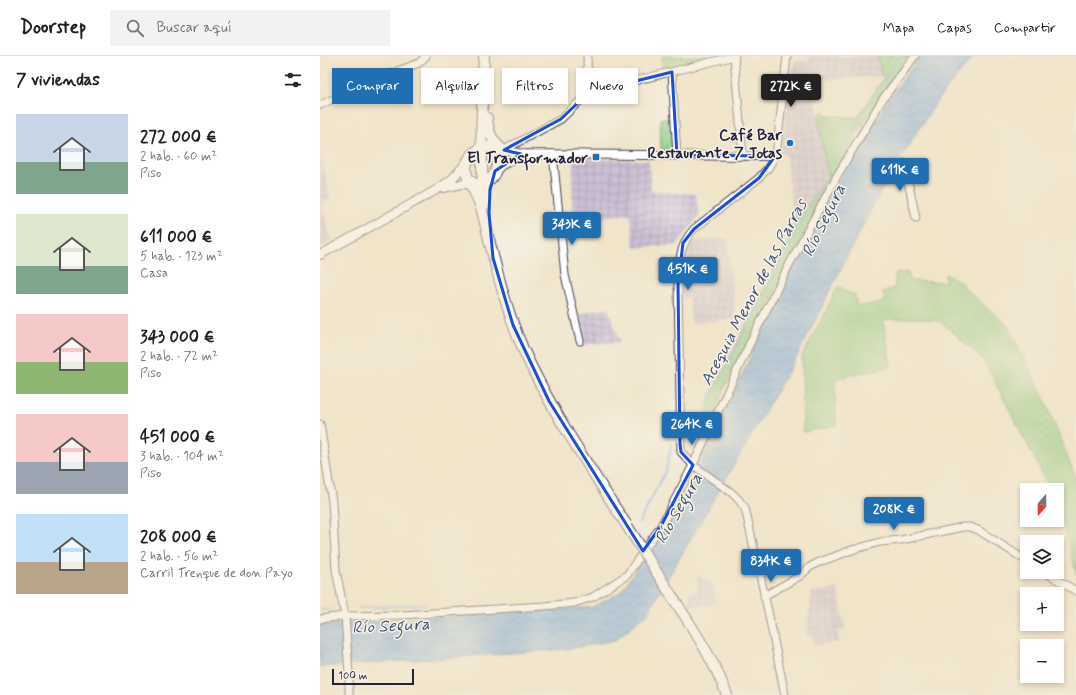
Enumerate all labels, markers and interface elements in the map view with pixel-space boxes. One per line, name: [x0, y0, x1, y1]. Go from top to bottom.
search box: [110, 10, 390, 46]
text: Doorstep: [20, 15, 86, 40]
icon: search: [124, 17, 146, 39]
text: Buscar aquí: [156, 18, 232, 38]
text: Mapa: [883, 19, 915, 37]
text: Capas: [937, 19, 972, 37]
text: Compartir: [994, 19, 1056, 37]
chip: Comprar: [332, 68, 413, 104]
chip: Alquilar: [421, 68, 494, 104]
chip: Filtros: [502, 68, 568, 104]
chip: Nuevo: [576, 68, 638, 104]
text: 7 viviendas: [16, 69, 100, 91]
icon: filters: [282, 69, 304, 91]
pin: 272K €: [758, 74, 824, 108]
text: 272K €: [770, 78, 812, 95]
place label: Café Bar Restaurante 7 Jotas: [647, 125, 783, 164]
text: 272 000 €: [140, 126, 217, 148]
icon: home: [48, 130, 96, 178]
marker: Café Bar Restaurante 7 Jotas: [785, 138, 795, 148]
text: 2 hab. · 60 m²: [140, 148, 217, 165]
place label: El Transformador: [467, 148, 588, 171]
marker: El Transformador: [591, 152, 601, 162]
pin: 611K €: [867, 158, 933, 192]
text: 611K €: [881, 162, 919, 179]
text: Piso: [140, 165, 161, 182]
water label: Río Segura: [797, 180, 853, 261]
water label: Acequia Menor de las Parras: [695, 194, 813, 389]
pin: 343K €: [539, 212, 605, 246]
text: 343K €: [552, 216, 592, 233]
text: 611 000 €: [140, 226, 212, 248]
icon: home: [48, 230, 96, 278]
text: 5 hab. · 123 m²: [140, 248, 222, 265]
pin: 451K €: [655, 257, 721, 291]
text: 451K €: [668, 261, 708, 278]
text: Casa: [140, 265, 168, 282]
text: 343 000 €: [140, 326, 215, 348]
icon: home: [48, 330, 96, 378]
text: 2 hab. · 72 m²: [140, 348, 218, 365]
text: Piso: [140, 365, 161, 382]
pin: 264K €: [659, 412, 725, 446]
text: 264K €: [671, 416, 713, 433]
text: 451 000 €: [140, 426, 215, 448]
icon: home: [48, 430, 96, 478]
text: 3 hab. · 104 m²: [140, 448, 223, 465]
text: Piso: [140, 465, 161, 482]
water label: Río Segura: [650, 469, 710, 549]
north arrow: [1020, 483, 1064, 527]
map controls: [1020, 483, 1064, 683]
pin: 208K €: [861, 497, 927, 531]
text: 208K €: [873, 501, 915, 518]
text: 208 000 €: [140, 526, 217, 548]
icon: home: [48, 530, 96, 578]
button: layers: [1020, 535, 1064, 579]
text: 2 hab. · 56 m²: [140, 548, 218, 565]
pin: 834K €: [738, 549, 804, 583]
text: 834K €: [750, 553, 792, 570]
text: Carril Trenque de don Payo: [140, 565, 293, 582]
button: +: [1020, 587, 1064, 631]
water label: Río Segura: [352, 613, 431, 641]
button: −: [1020, 639, 1064, 683]
scale bar: [332, 667, 414, 686]
text: 100 m: [338, 669, 368, 683]

